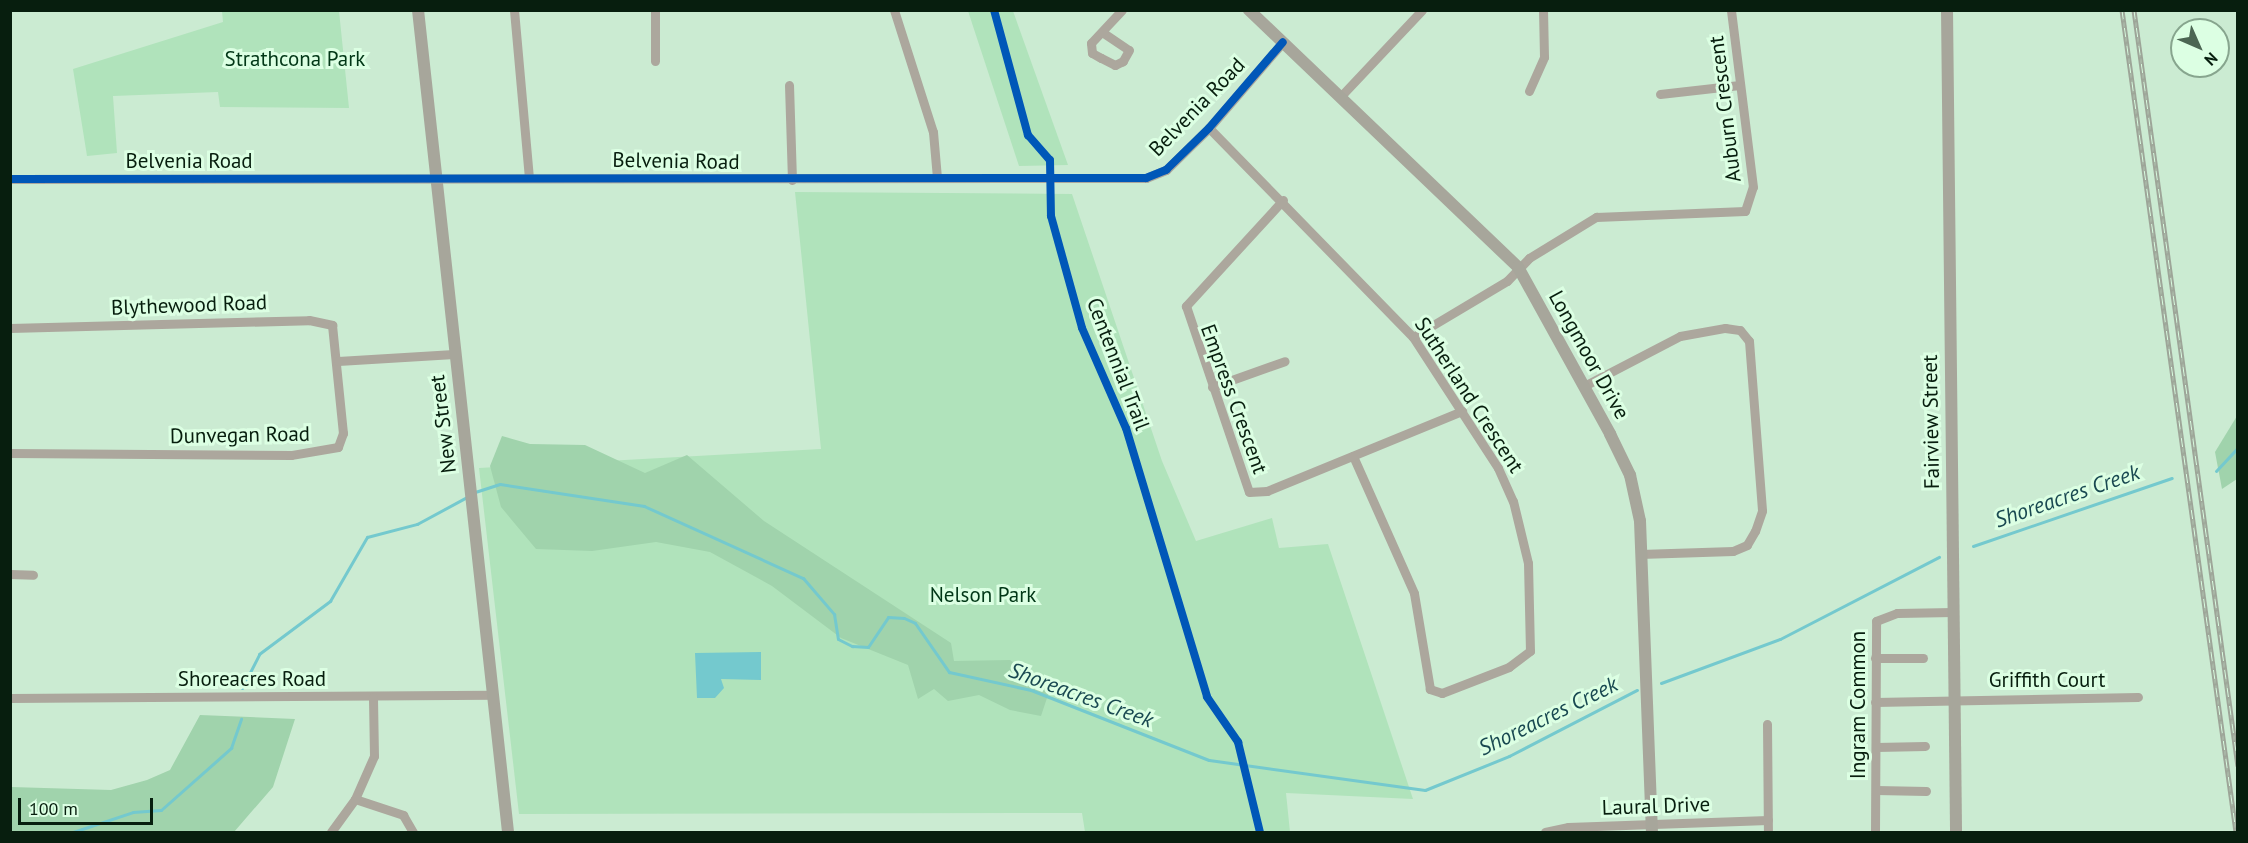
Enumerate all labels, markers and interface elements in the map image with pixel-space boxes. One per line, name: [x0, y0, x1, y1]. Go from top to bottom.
north arrow: [2170, 18, 2230, 78]
street label: Auburn Crescent: [1704, 34, 1746, 184]
park label: Strathcona Park: [225, 46, 365, 72]
text: N: [2201, 49, 2222, 70]
street label: Belvenia Road: [1144, 52, 1250, 162]
street label: Belvenia Road: [612, 147, 740, 175]
street label: Belvenia Road: [125, 148, 253, 174]
street label: Longmoor Drive: [1543, 286, 1635, 424]
street label: Blythewood Road: [110, 290, 268, 320]
street label: Centennial Trail: [1081, 294, 1155, 434]
street label: Sutherland Crescent: [1409, 313, 1529, 477]
street label: Empress Crescent: [1195, 321, 1273, 477]
street label: Fairview Street: [1917, 354, 1945, 490]
street label: New Street: [424, 373, 462, 475]
street label: Dunvegan Road: [170, 421, 310, 449]
water label: Shoreacres Creek: [1991, 459, 2143, 533]
park label: Nelson Park: [930, 582, 1036, 608]
street label: Ingram Common: [1845, 631, 1871, 779]
water label: Shoreacres Creek: [1005, 657, 1157, 733]
street label: Shoreacres Road: [178, 666, 326, 692]
street label: Griffith Court: [1989, 667, 2105, 693]
water label: Shoreacres Creek: [1474, 671, 1622, 761]
scale bar: [21, 786, 156, 824]
street label: Laural Drive: [1601, 792, 1711, 820]
text: 100 m: [29, 797, 78, 820]

